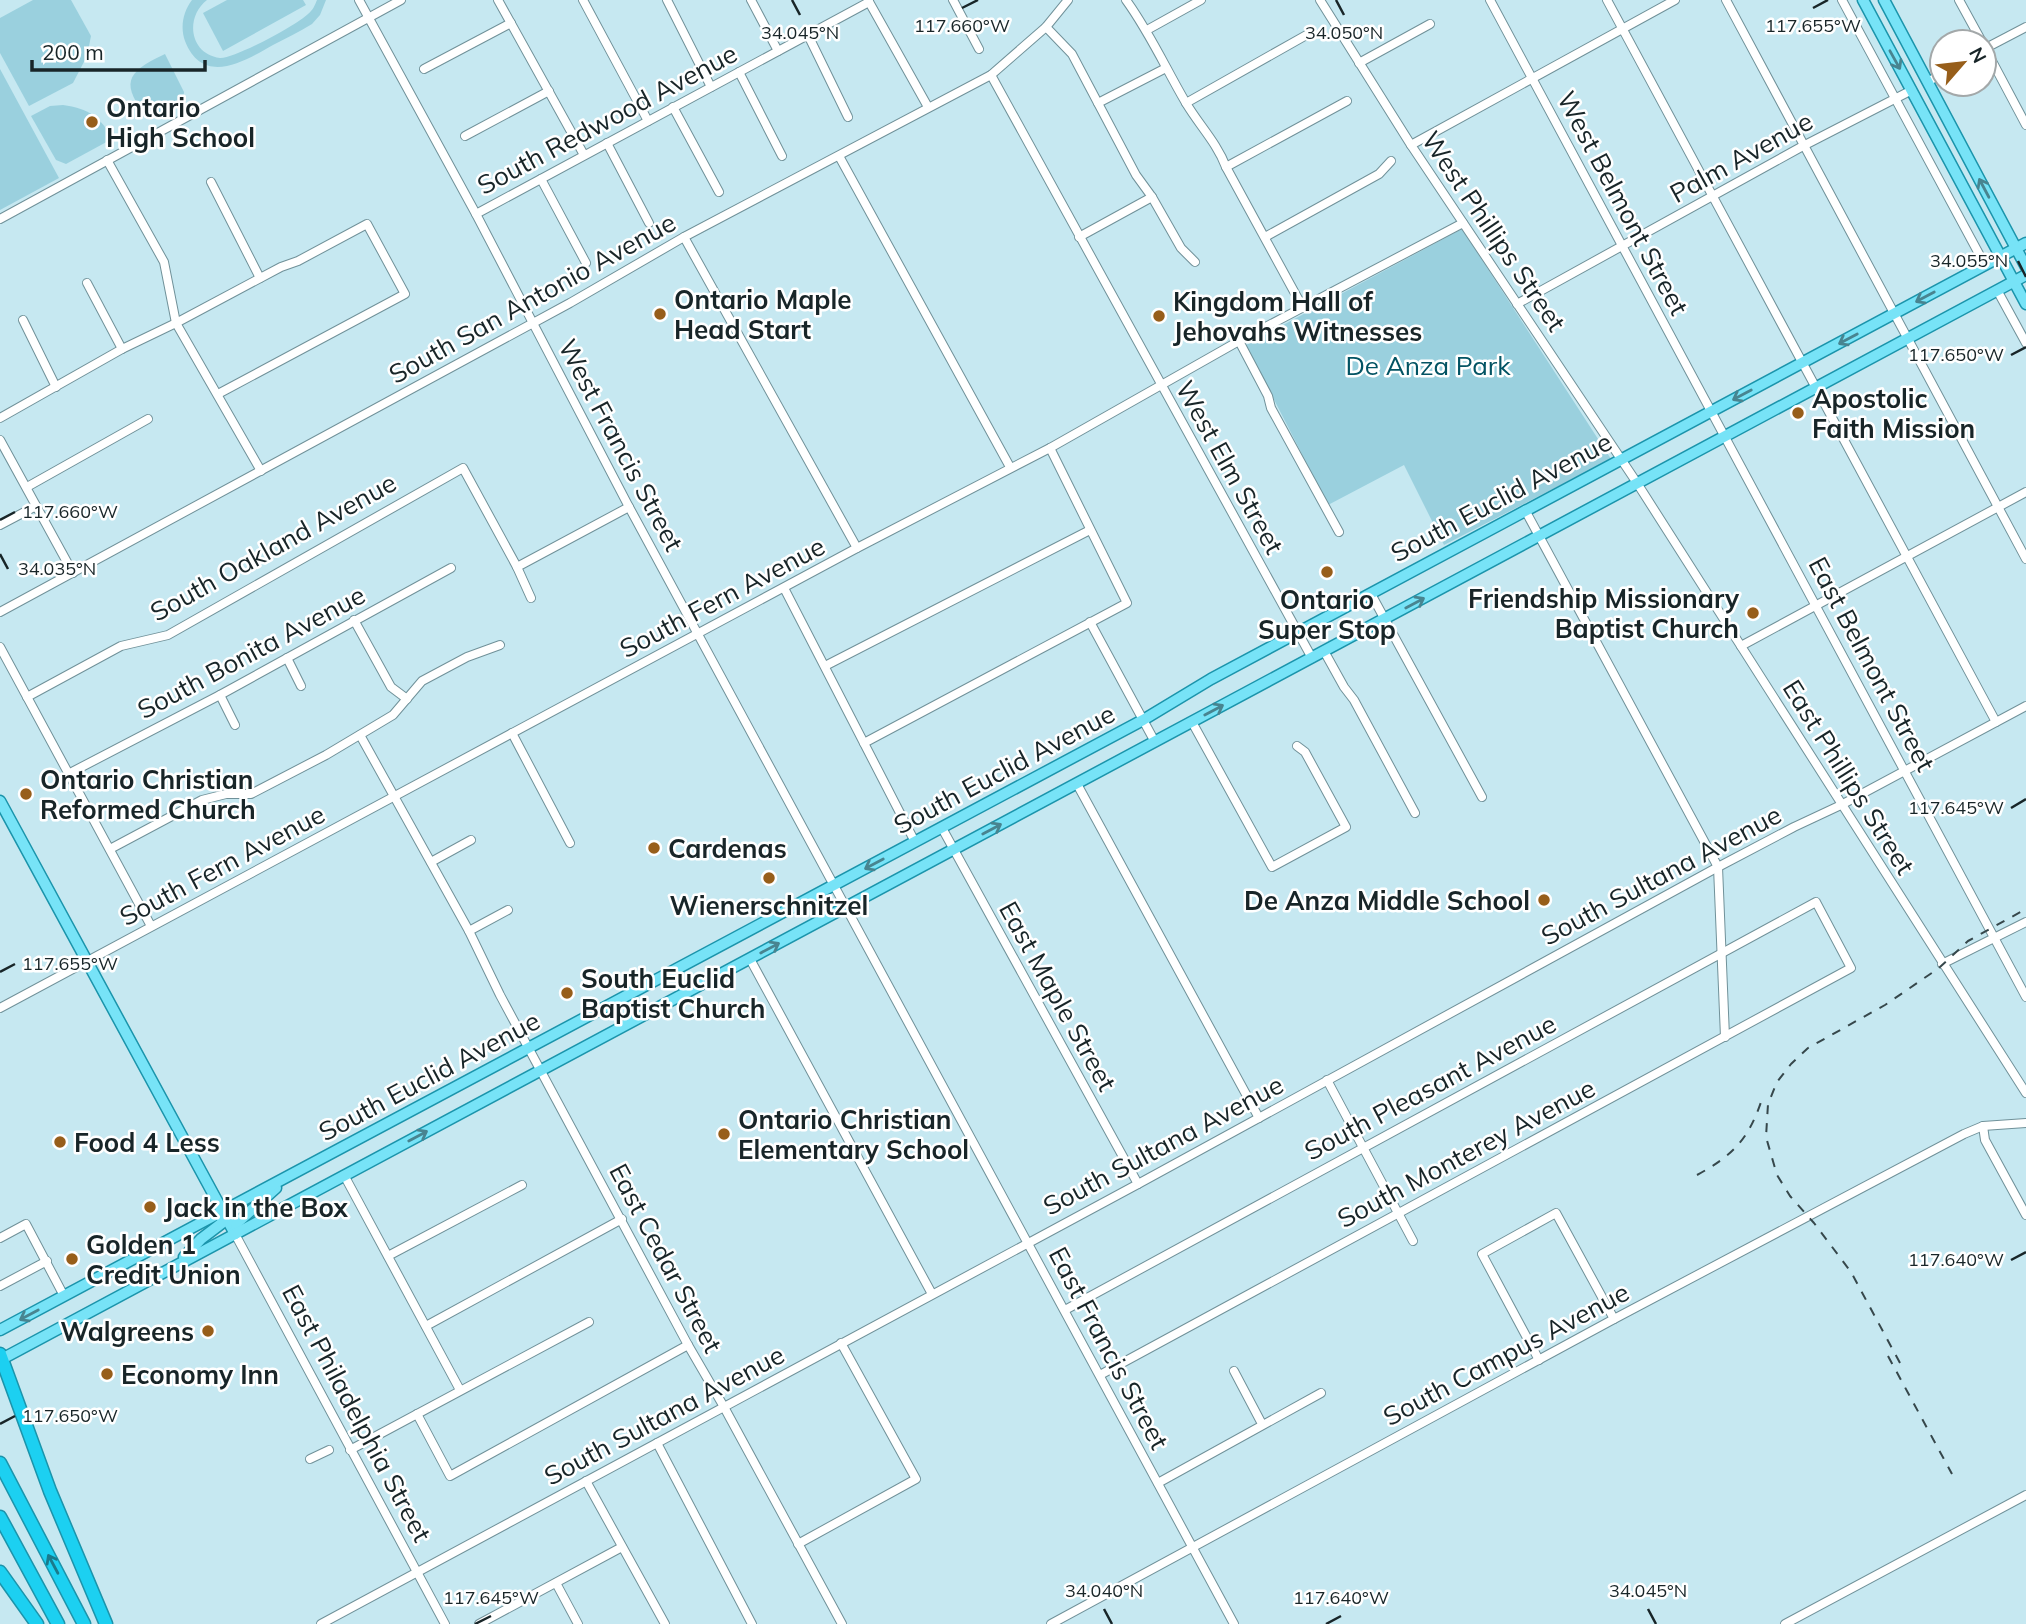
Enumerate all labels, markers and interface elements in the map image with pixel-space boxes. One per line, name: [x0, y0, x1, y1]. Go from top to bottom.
text: 117.660°W: [914, 14, 1010, 37]
text: 117.655°W: [1765, 14, 1861, 37]
text: 34.045°N: [761, 21, 839, 44]
text: 34.050°N: [1305, 21, 1383, 44]
scale bar: [32, 28, 205, 72]
north arrow: [1928, 28, 1998, 98]
street label: South Redwood Avenue: [471, 36, 743, 202]
text: 200 m: [42, 39, 104, 65]
text: N: [1964, 43, 1992, 67]
one-way arrow: [1889, 49, 1903, 70]
street label: West Belmont Street: [1550, 85, 1696, 321]
place label: Ontario High School: [106, 91, 255, 154]
street label: Palm Avenue: [1664, 104, 1818, 210]
marker: Ontario High School: [84, 114, 100, 130]
street label: West Phillips Street: [1415, 125, 1573, 337]
one-way arrow: [1977, 178, 1990, 199]
street label: South San Antonio Avenue: [383, 205, 681, 391]
text: 34.055°N: [1930, 249, 2008, 272]
place label: Ontario Maple Head Start: [674, 283, 852, 346]
place label: Kingdom Hall of Jehovahs Witnesses: [1173, 285, 1422, 348]
one-way arrow: [1916, 290, 1936, 304]
marker: Ontario Maple Head Start: [652, 306, 668, 322]
marker: Kingdom Hall of Jehovahs Witnesses: [1151, 308, 1167, 324]
one-way arrow: [1838, 332, 1859, 346]
street label: West Francis Street: [551, 333, 691, 557]
text: 117.650°W: [1908, 343, 2004, 366]
park label: De Anza Park: [1345, 349, 1511, 382]
street label: West Elm Street: [1169, 375, 1291, 559]
place label: Apostolic Faith Mission: [1812, 382, 1975, 445]
one-way arrow: [1732, 388, 1753, 402]
marker: Apostolic Faith Mission: [1790, 405, 1806, 421]
street label: South Euclid Avenue: [1385, 425, 1617, 569]
street label: South Oakland Avenue: [144, 466, 402, 628]
text: 117.660°W: [22, 500, 118, 523]
street label: South Fern Avenue: [614, 529, 830, 665]
street label: East Belmont Street: [1802, 551, 1942, 777]
text: 34.035°N: [18, 557, 96, 580]
marker: Ontario Super Stop: [1319, 564, 1335, 580]
street label: South Bonita Avenue: [131, 578, 371, 726]
place label: Friendship Missionary Baptist Church: [1468, 582, 1740, 645]
place label: Ontario Super Stop: [1258, 583, 1396, 646]
one-way arrow: [1404, 595, 1425, 609]
marker: Friendship Missionary Baptist Church: [1745, 605, 1761, 621]
street label: East Phillips Street: [1776, 674, 1922, 880]
street label: South Euclid Avenue: [888, 697, 1120, 841]
one-way arrow: [1203, 703, 1224, 716]
place label: Ontario Christian Reformed Church: [40, 763, 256, 826]
marker: Ontario Christian Reformed Church: [18, 786, 34, 802]
text: 117.645°W: [1908, 796, 2004, 819]
street label: South Fern Avenue: [114, 797, 330, 933]
street label: South Sultana Avenue: [1535, 798, 1787, 952]
one-way arrow: [981, 822, 1002, 835]
place label: Cardenas: [668, 832, 787, 865]
marker: Cardenas: [646, 840, 662, 856]
one-way arrow: [864, 858, 885, 872]
marker: Wienerschnitzel: [761, 870, 777, 886]
place label: De Anza Middle School: [1244, 884, 1530, 917]
place label: Wienerschnitzel: [670, 889, 868, 922]
marker: De Anza Middle School: [1536, 892, 1552, 908]
street label: East Maple Street: [992, 895, 1124, 1097]
one-way arrow: [759, 941, 780, 955]
text: 117.655°W: [22, 952, 118, 975]
place label: South Euclid Baptist Church: [581, 962, 765, 1025]
marker: South Euclid Baptist Church: [559, 985, 575, 1001]
street label: South Euclid Avenue: [313, 1004, 545, 1148]
street label: South Pleasant Avenue: [1299, 1007, 1561, 1167]
street label: South Sultana Avenue: [1037, 1068, 1289, 1222]
street label: South Monterey Avenue: [1332, 1071, 1600, 1235]
place label: Ontario Christian Elementary School: [738, 1103, 969, 1166]
place label: Food 4 Less: [74, 1126, 220, 1159]
marker: Ontario Christian Elementary School: [716, 1126, 732, 1142]
one-way arrow: [407, 1128, 427, 1142]
marker: Food 4 Less: [52, 1134, 68, 1150]
street label: East Cedar Street: [602, 1158, 730, 1358]
place label: Jack in the Box: [164, 1191, 349, 1224]
marker: Jack in the Box: [142, 1199, 158, 1215]
place label: Golden 1 Credit Union: [86, 1228, 241, 1291]
street label: East Francis Street: [1042, 1241, 1176, 1455]
text: 117.640°W: [1908, 1248, 2004, 1271]
marker: Golden 1 Credit Union: [64, 1251, 80, 1267]
street label: South Campus Avenue: [1377, 1275, 1635, 1433]
street label: East Philadelphia Street: [275, 1279, 439, 1547]
one-way arrow: [19, 1308, 39, 1322]
place label: Walgreens: [60, 1315, 194, 1348]
marker: Walgreens: [200, 1323, 216, 1339]
street label: South Sultana Avenue: [538, 1338, 790, 1492]
place label: Economy Inn: [121, 1358, 279, 1391]
marker: Economy Inn: [99, 1366, 115, 1382]
text: 117.650°W: [22, 1404, 118, 1427]
one-way arrow: [45, 1554, 59, 1574]
text: 34.040°N: [1065, 1579, 1143, 1602]
text: 34.045°N: [1609, 1579, 1687, 1602]
text: 117.645°W: [443, 1586, 539, 1609]
text: 117.640°W: [1293, 1586, 1389, 1609]

